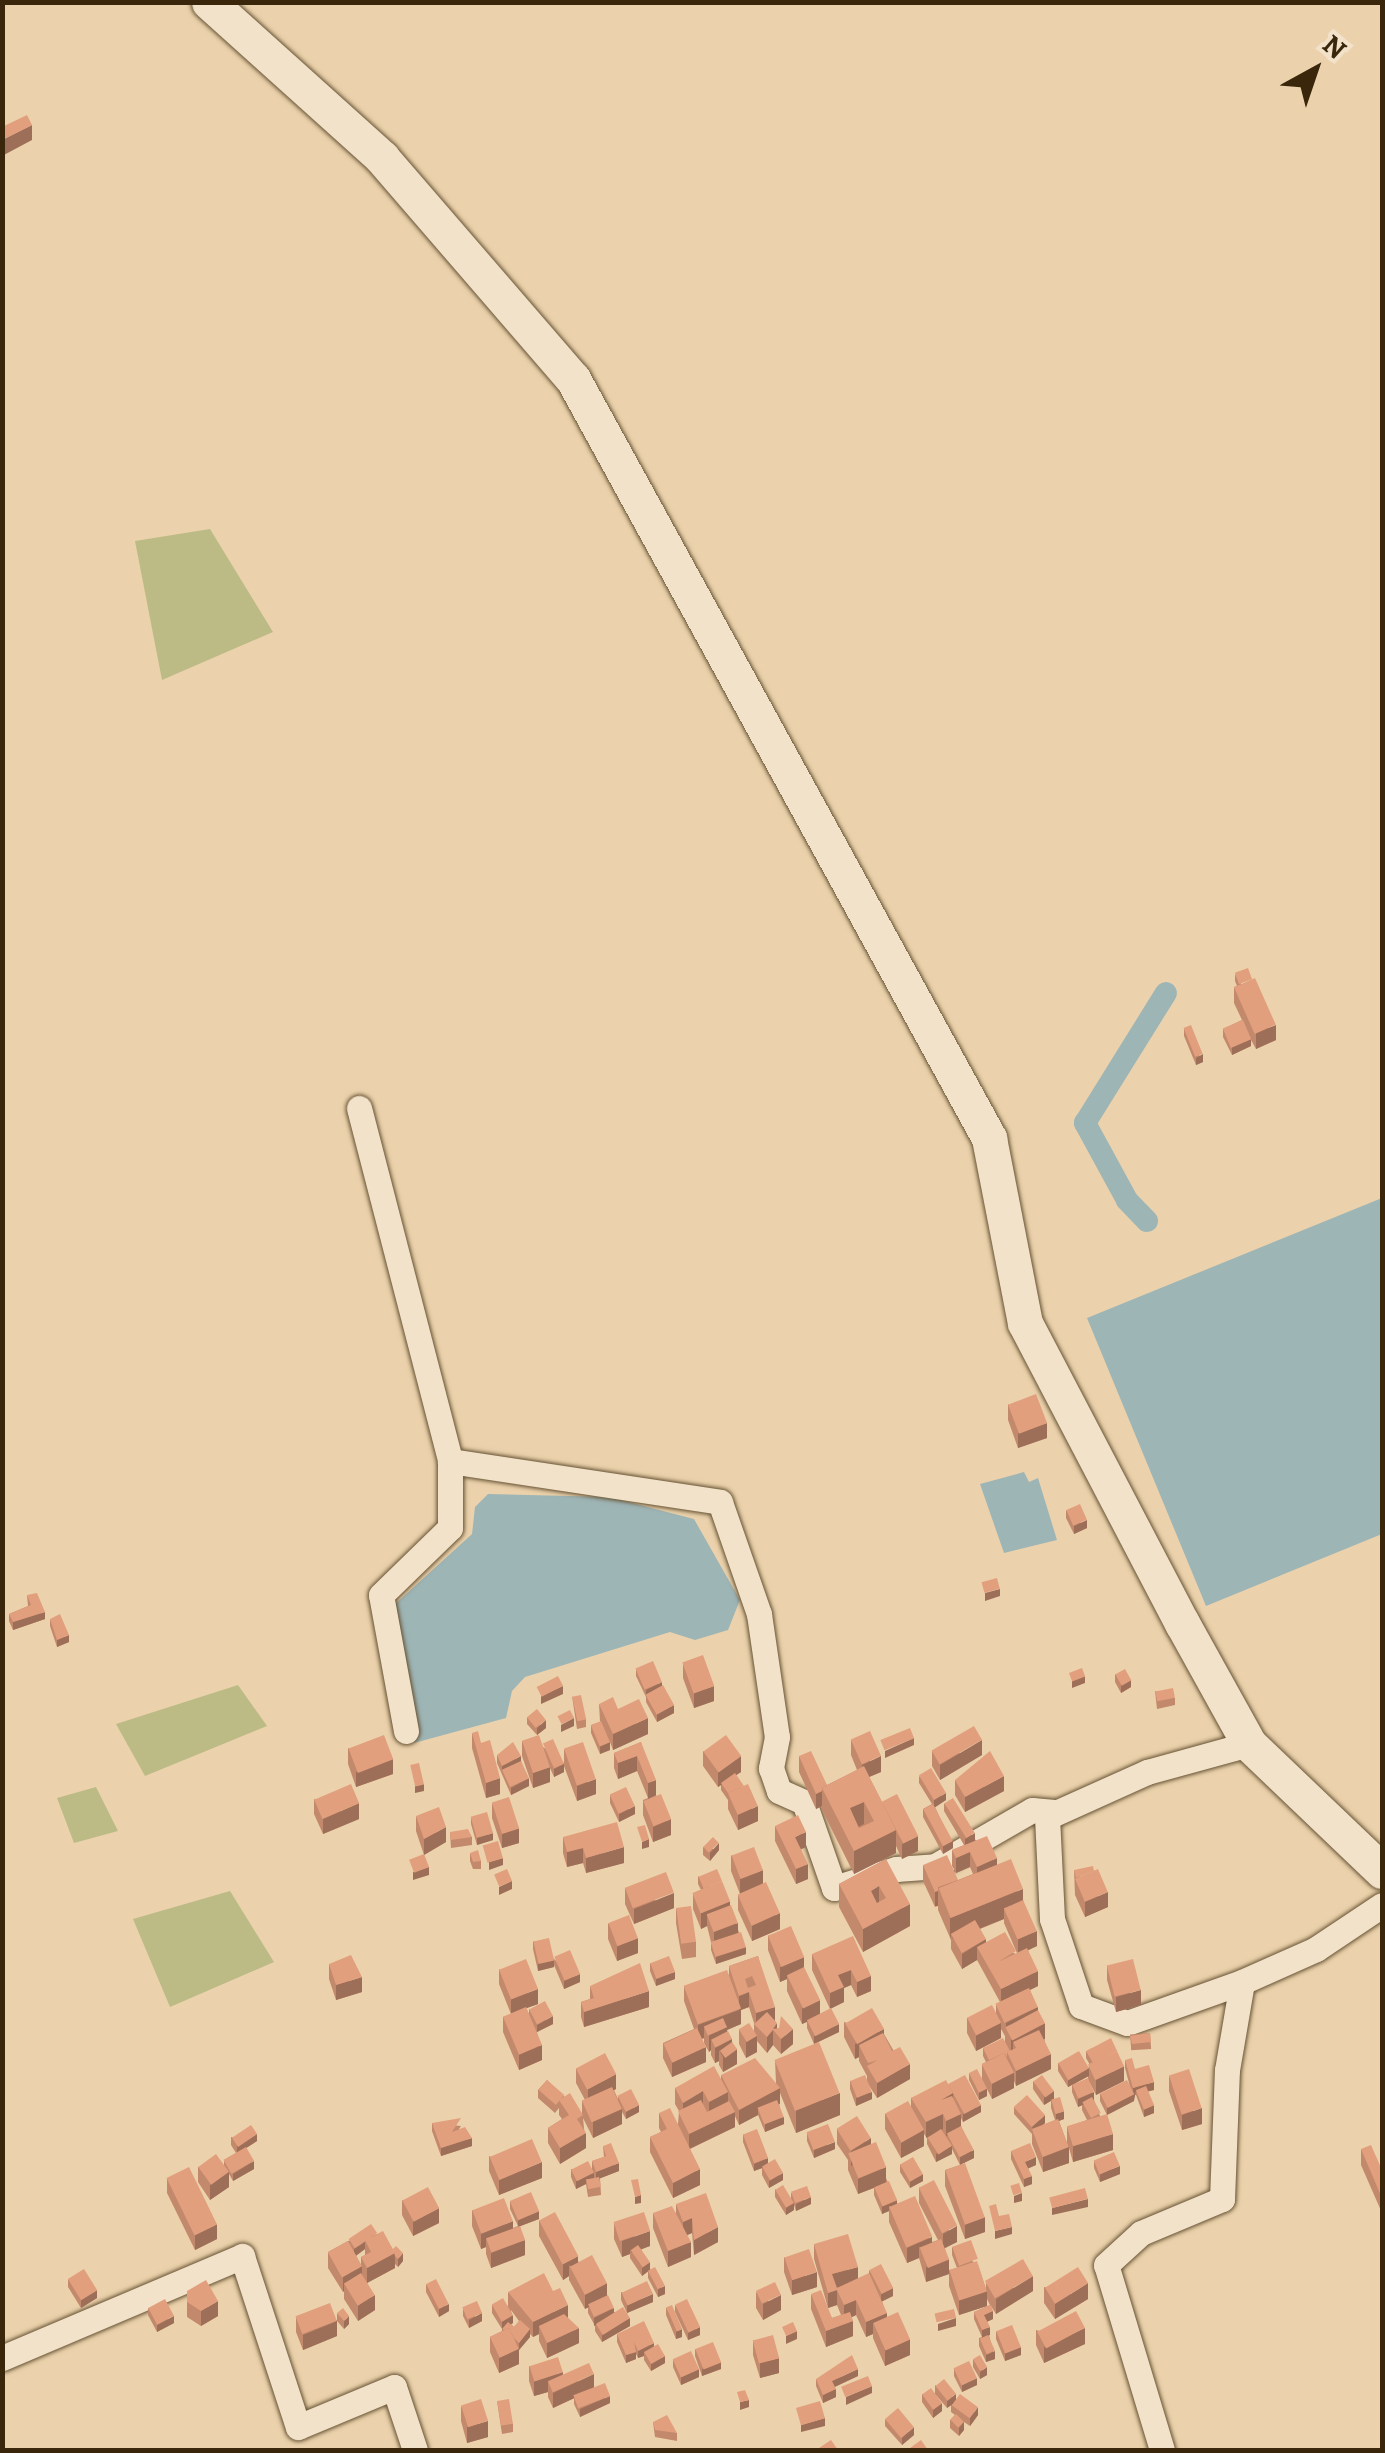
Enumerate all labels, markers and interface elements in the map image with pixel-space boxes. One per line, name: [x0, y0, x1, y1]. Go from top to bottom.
north arrow: [1265, 20, 1365, 120]
text: N: [1314, 26, 1354, 68]

